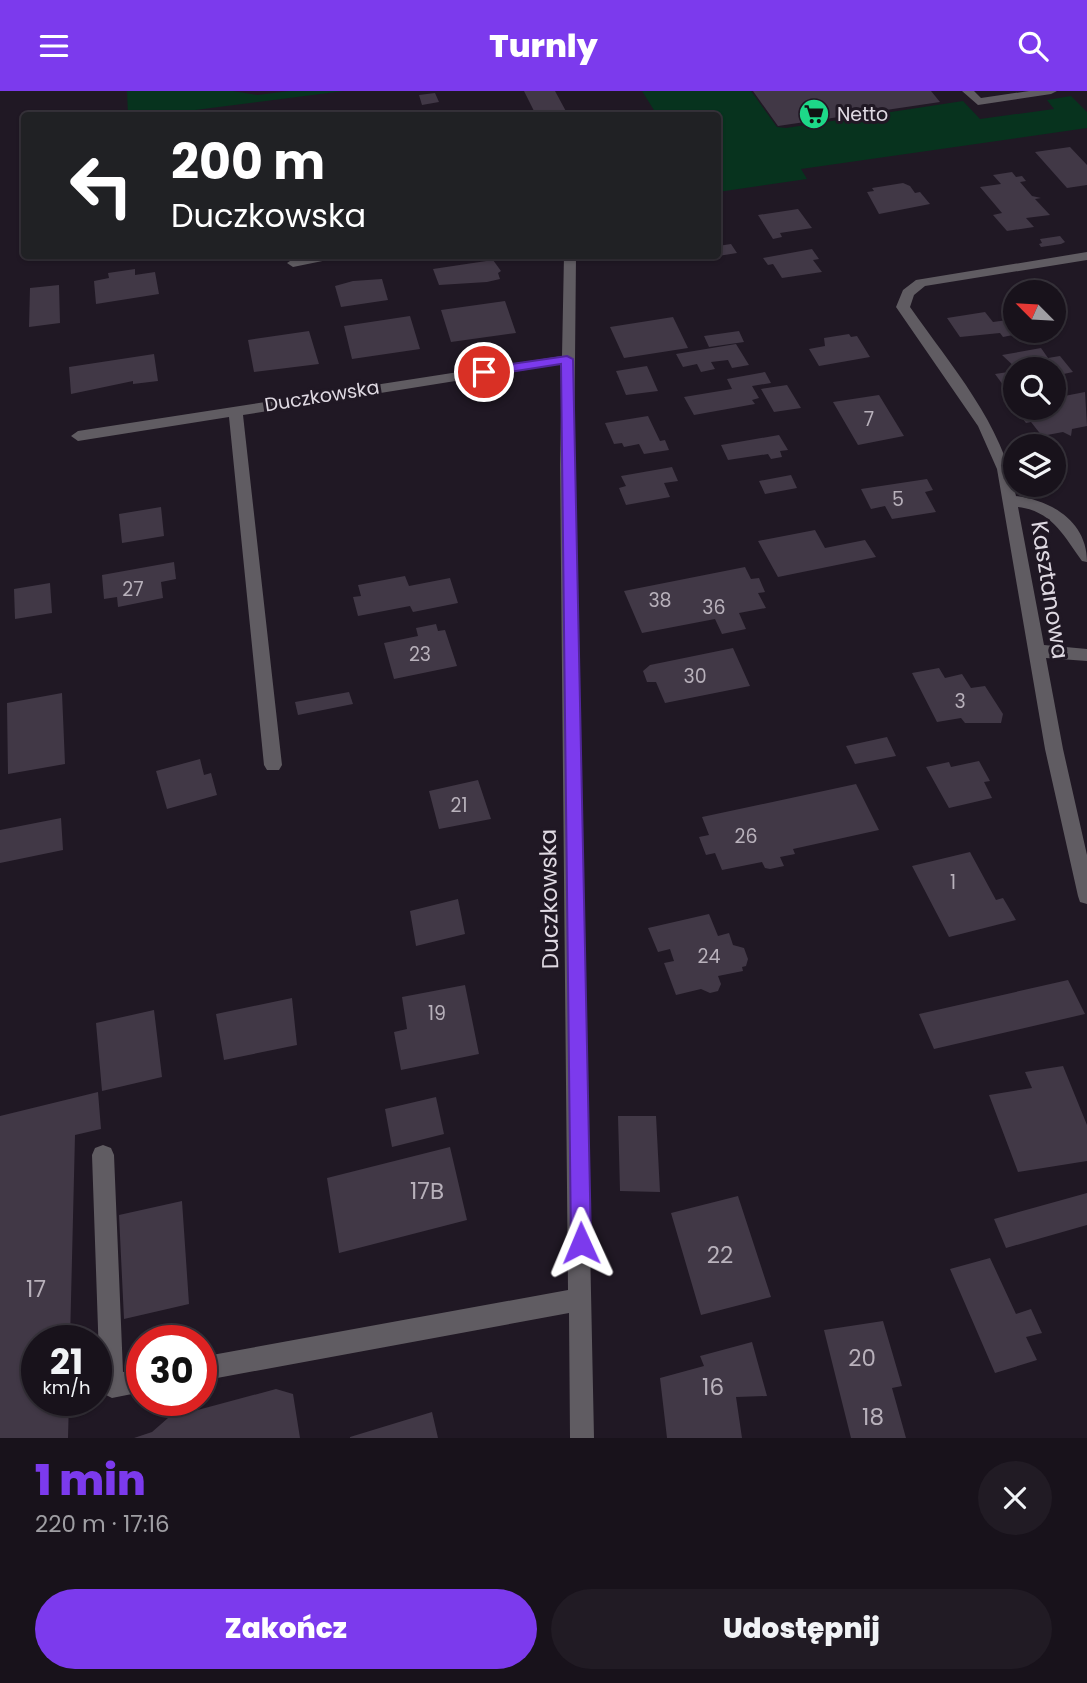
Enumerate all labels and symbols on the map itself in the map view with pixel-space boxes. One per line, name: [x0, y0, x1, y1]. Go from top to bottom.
supermarket icon: Netto: [797, 97, 831, 131]
place label: Netto: [837, 101, 888, 128]
north arrow: [1003, 280, 1066, 343]
pin: [454, 342, 514, 402]
street label: Duczkowska: [263, 374, 381, 418]
house number: 7: [864, 406, 874, 433]
house number: 5: [892, 486, 904, 513]
street label: Kasztanowa: [1023, 519, 1077, 661]
house number: 27: [122, 576, 144, 603]
house number: 38: [648, 587, 672, 614]
house number: 36: [702, 594, 726, 621]
house number: 23: [409, 641, 431, 668]
house number: 30: [683, 663, 707, 690]
house number: 3: [954, 688, 966, 715]
house number: 21: [450, 792, 468, 819]
house number: 26: [735, 823, 758, 850]
street label: Duczkowska: [532, 829, 566, 969]
house number: 1: [950, 869, 956, 896]
house number: 24: [698, 943, 720, 970]
house number: 19: [428, 1000, 446, 1027]
house number: 17B: [410, 1175, 444, 1207]
position arrow: [544, 1206, 618, 1280]
house number: 22: [707, 1239, 733, 1271]
house number: 17: [26, 1273, 46, 1305]
speed limit sign: 30: [126, 1325, 217, 1416]
house number: 20: [848, 1342, 876, 1374]
house number: 16: [702, 1371, 724, 1403]
house number: 18: [862, 1401, 884, 1433]

